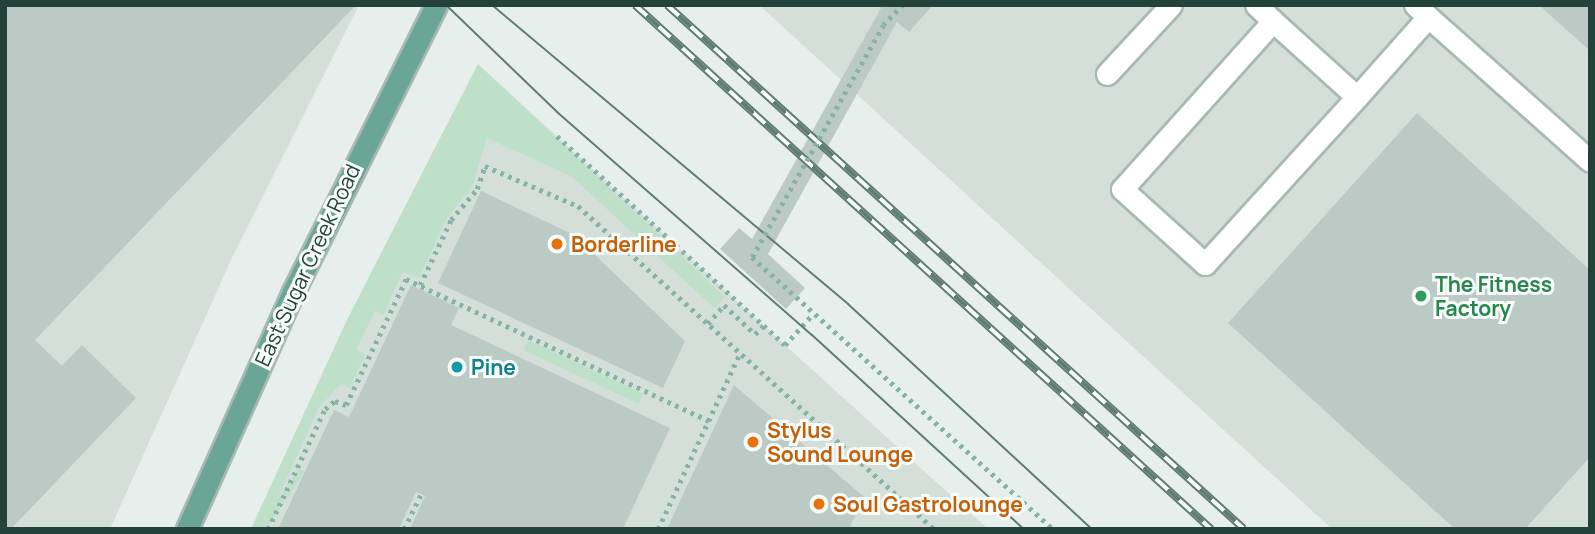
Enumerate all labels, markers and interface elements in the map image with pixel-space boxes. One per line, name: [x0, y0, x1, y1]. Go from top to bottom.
street label: East Sugar Creek Road: [249, 160, 365, 370]
place label: Borderline: [571, 231, 677, 257]
marker: Borderline: [549, 236, 565, 252]
place label: The Fitness Factory: [1435, 271, 1552, 321]
marker: The Fitness Factory: [1413, 288, 1429, 304]
place label: Pine: [471, 354, 516, 380]
marker: Pine: [449, 359, 465, 375]
place label: Stylus Sound Lounge: [767, 417, 913, 467]
marker: Stylus Sound Lounge: [745, 434, 761, 450]
place label: Soul Gastrolounge: [833, 491, 1023, 517]
marker: Soul Gastrolounge: [811, 496, 827, 512]

